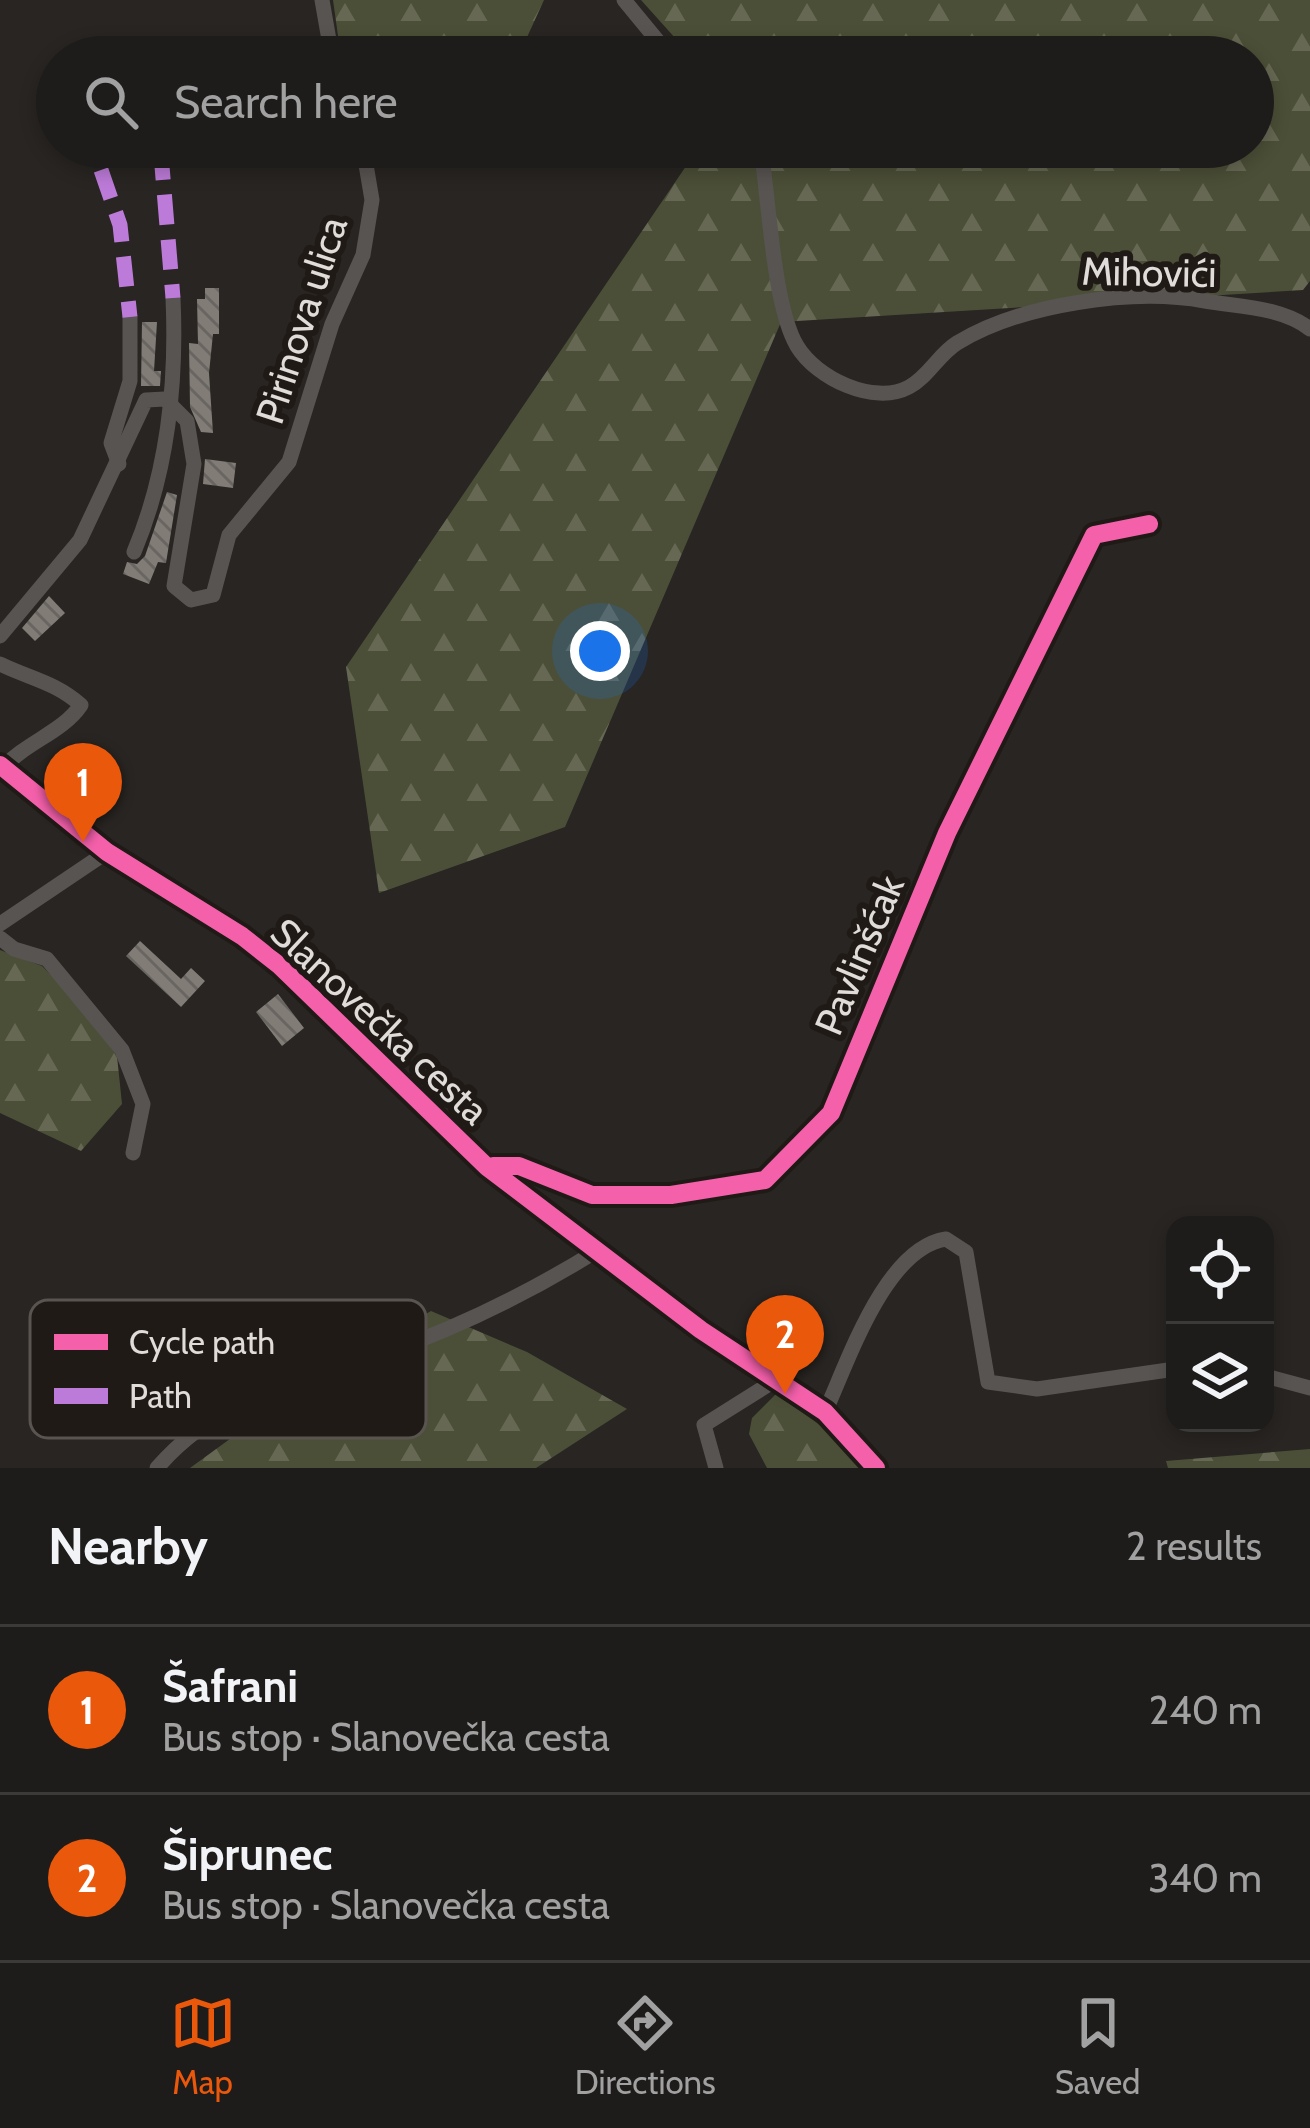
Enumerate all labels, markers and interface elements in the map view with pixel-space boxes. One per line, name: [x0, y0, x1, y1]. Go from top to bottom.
search box: [36, 36, 1274, 168]
icon: search: [78, 69, 144, 135]
text: Search here: [174, 75, 398, 129]
street label: Pirinova ulica: [245, 210, 357, 429]
street label: Mihovići: [1081, 247, 1217, 297]
your location: [570, 621, 630, 681]
pin: 1: [44, 743, 122, 842]
street label: Pavlinšćak: [804, 868, 914, 1042]
street label: Slanovečka cesta: [261, 908, 499, 1134]
map controls: [1166, 1216, 1274, 1432]
button: locate: [1166, 1216, 1274, 1324]
pin: 2: [746, 1295, 824, 1394]
legend: [30, 1300, 426, 1438]
text: Cycle path: [129, 1322, 275, 1362]
button: layers: [1166, 1324, 1274, 1432]
text: Path: [129, 1376, 192, 1416]
text: Nearby: [48, 1515, 208, 1577]
text: 2 results: [1126, 1522, 1262, 1570]
text: Šafrani: [162, 1659, 298, 1713]
text: 1: [80, 1686, 94, 1734]
text: 240 m: [1149, 1686, 1262, 1734]
text: Bus stop · Slanovečka cesta: [162, 1713, 610, 1761]
text: Šiprunec: [162, 1827, 333, 1881]
text: 2: [77, 1854, 97, 1902]
text: 340 m: [1148, 1854, 1262, 1902]
text: Bus stop · Slanovečka cesta: [162, 1881, 610, 1929]
tab: Map: [170, 1990, 236, 2102]
tab: Directions: [575, 1990, 716, 2102]
tab: Saved: [1055, 1990, 1140, 2102]

